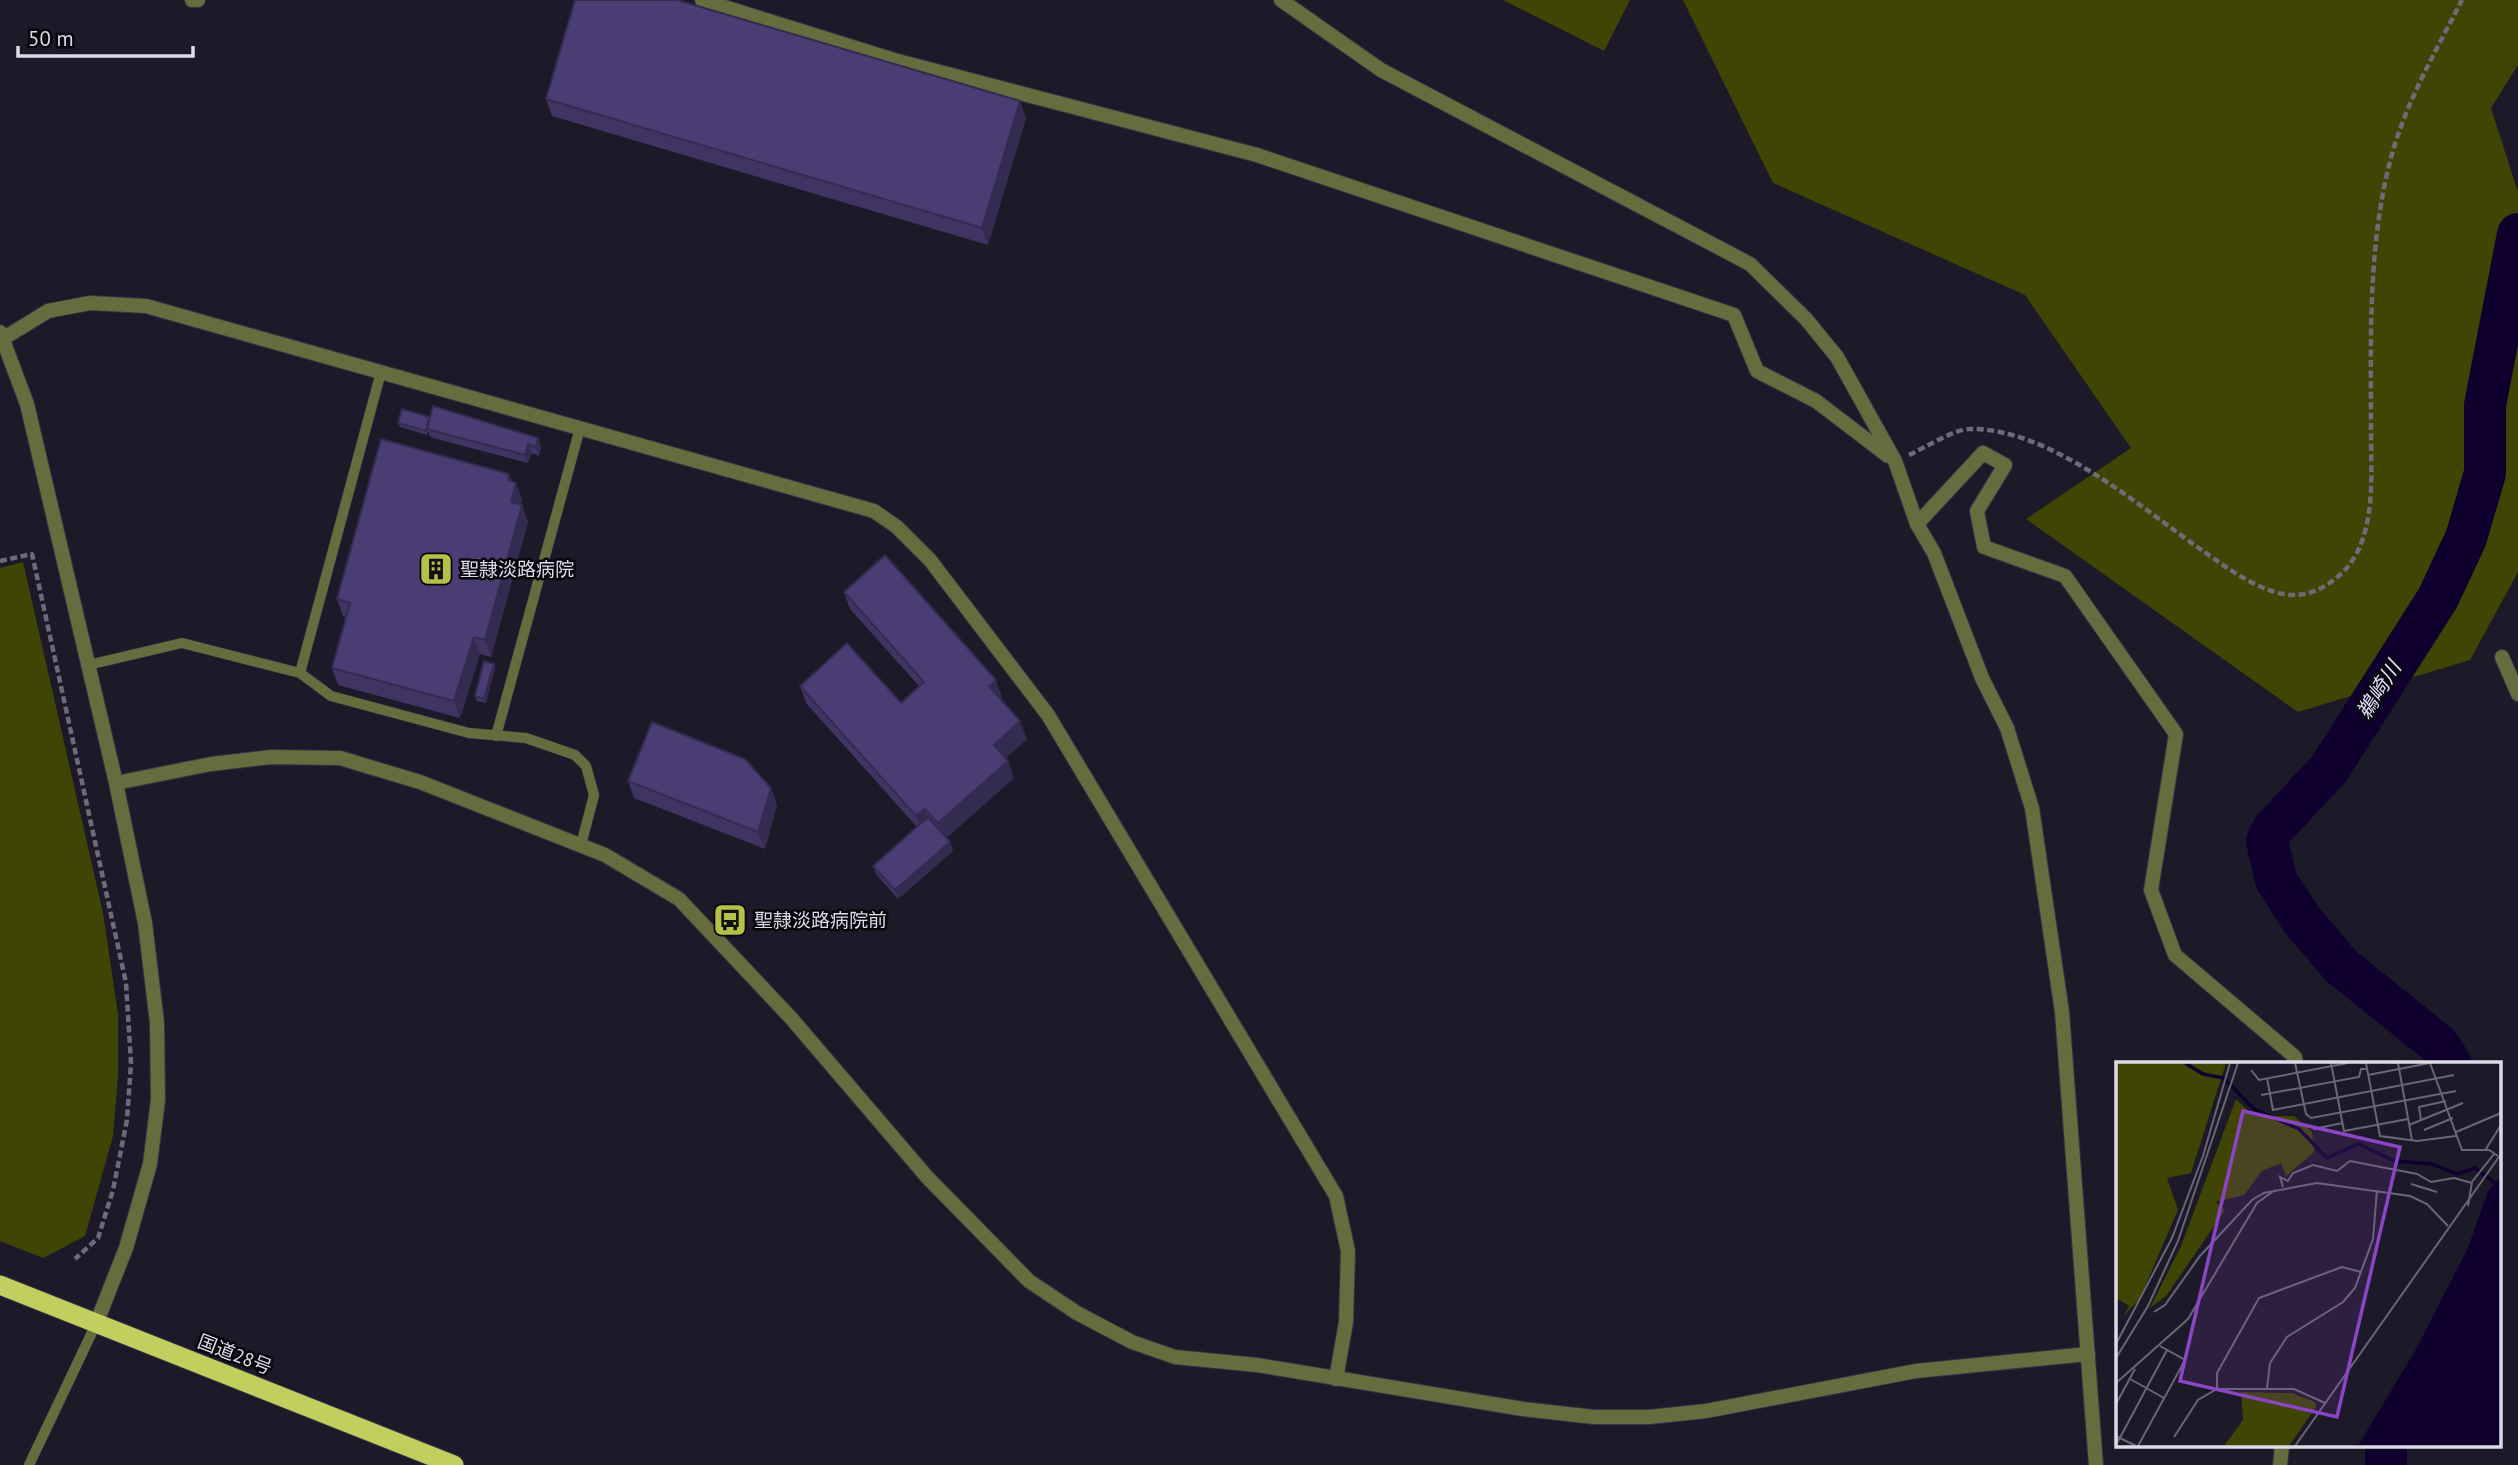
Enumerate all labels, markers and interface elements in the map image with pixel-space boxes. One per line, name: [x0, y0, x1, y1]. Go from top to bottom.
scale bar: [18, 14, 192, 58]
text: 50 m: [28, 25, 74, 52]
building icon: 聖隷淡路病院: [417, 550, 455, 588]
place label: 聖隷淡路病院: [460, 557, 574, 581]
water label: 鵜崎川: [2350, 654, 2408, 724]
bus stop icon: 聖隷淡路病院前: [711, 901, 749, 939]
place label: 聖隷淡路病院前: [754, 908, 887, 932]
inset map: [2116, 1062, 2500, 1448]
street label: 国道28号: [194, 1329, 276, 1379]

